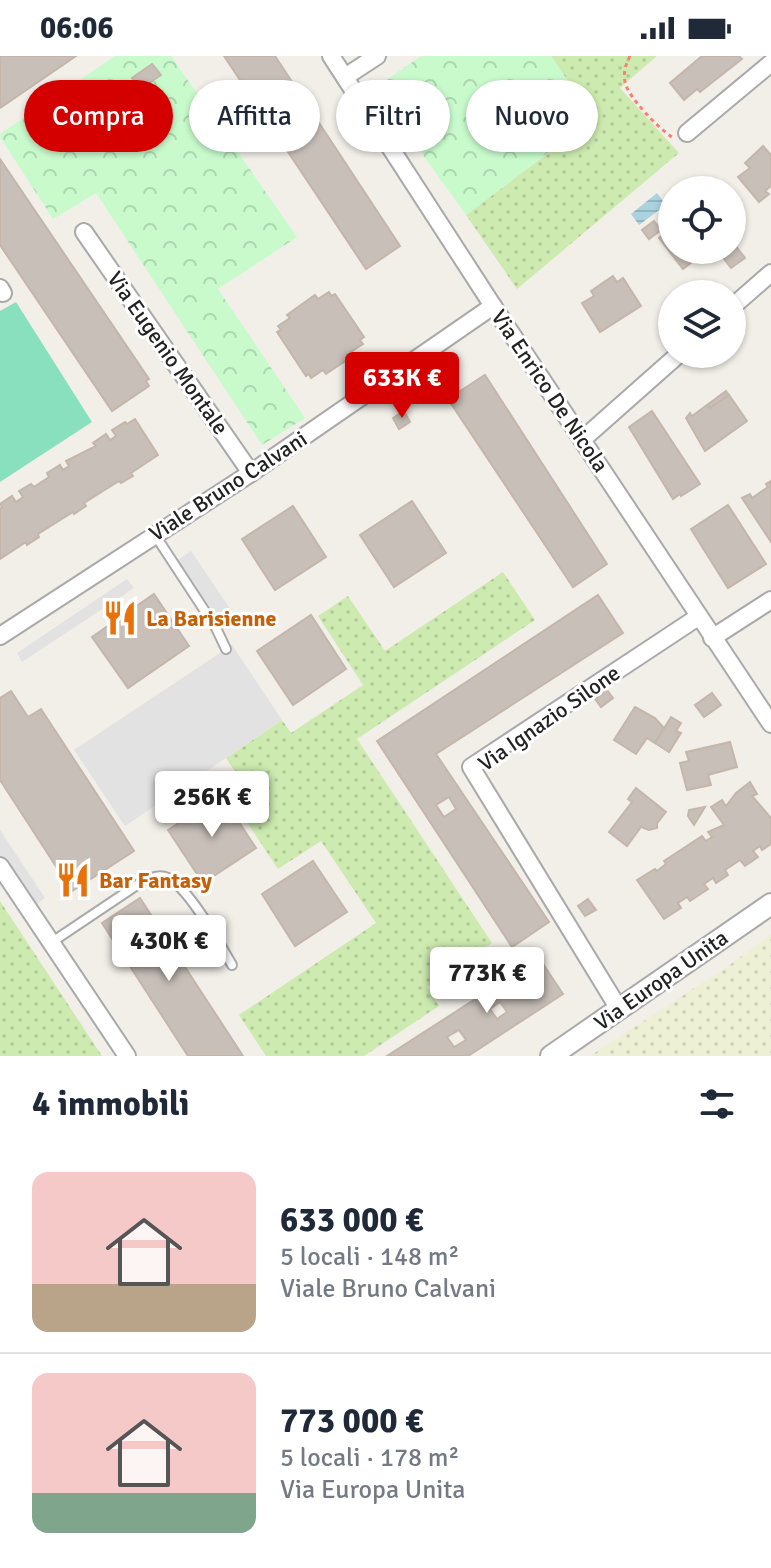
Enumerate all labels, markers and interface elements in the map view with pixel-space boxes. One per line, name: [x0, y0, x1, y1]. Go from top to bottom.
text: 06:06: [40, 10, 114, 47]
chip: Compra: [24, 80, 173, 152]
chip: Affitta: [189, 80, 320, 152]
chip: Filtri: [336, 80, 450, 152]
chip: Nuovo: [466, 80, 598, 152]
map controls: [658, 176, 746, 368]
button: locate: [658, 176, 746, 264]
street label: Via Eugenio Montale: [102, 266, 234, 440]
button: layers: [658, 280, 746, 368]
street label: Via Enrico De Nicola: [486, 305, 614, 477]
pin: 633K €: [337, 352, 467, 420]
text: 633K €: [363, 362, 441, 394]
street label: Viale Bruno Calvani: [144, 425, 312, 547]
restaurant icon: La Barisienne: [101, 599, 139, 637]
place label: La Barisienne: [146, 605, 277, 632]
street label: Via Ignazio Silone: [473, 659, 625, 777]
pin: 256K €: [147, 771, 277, 839]
text: 256K €: [173, 781, 251, 813]
restaurant icon: Bar Fantasy: [54, 861, 92, 899]
place label: Bar Fantasy: [99, 867, 212, 894]
pin: 430K €: [104, 915, 234, 983]
street label: Via Europa Unita: [589, 924, 733, 1036]
text: 430K €: [130, 925, 208, 957]
pin: 773K €: [422, 947, 552, 1015]
text: 773K €: [448, 957, 526, 989]
icon: filters: [695, 1082, 739, 1126]
text: 4 immobili: [32, 1083, 189, 1125]
text: 633 000 €: [280, 1199, 423, 1241]
icon: home: [96, 1204, 192, 1300]
text: 5 locali · 148 m²: [280, 1241, 460, 1273]
text: Viale Bruno Calvani: [280, 1273, 496, 1305]
text: 773 000 €: [280, 1400, 423, 1442]
icon: home: [96, 1405, 192, 1501]
text: 5 locali · 178 m²: [280, 1442, 460, 1474]
text: Via Europa Unita: [280, 1474, 466, 1506]

